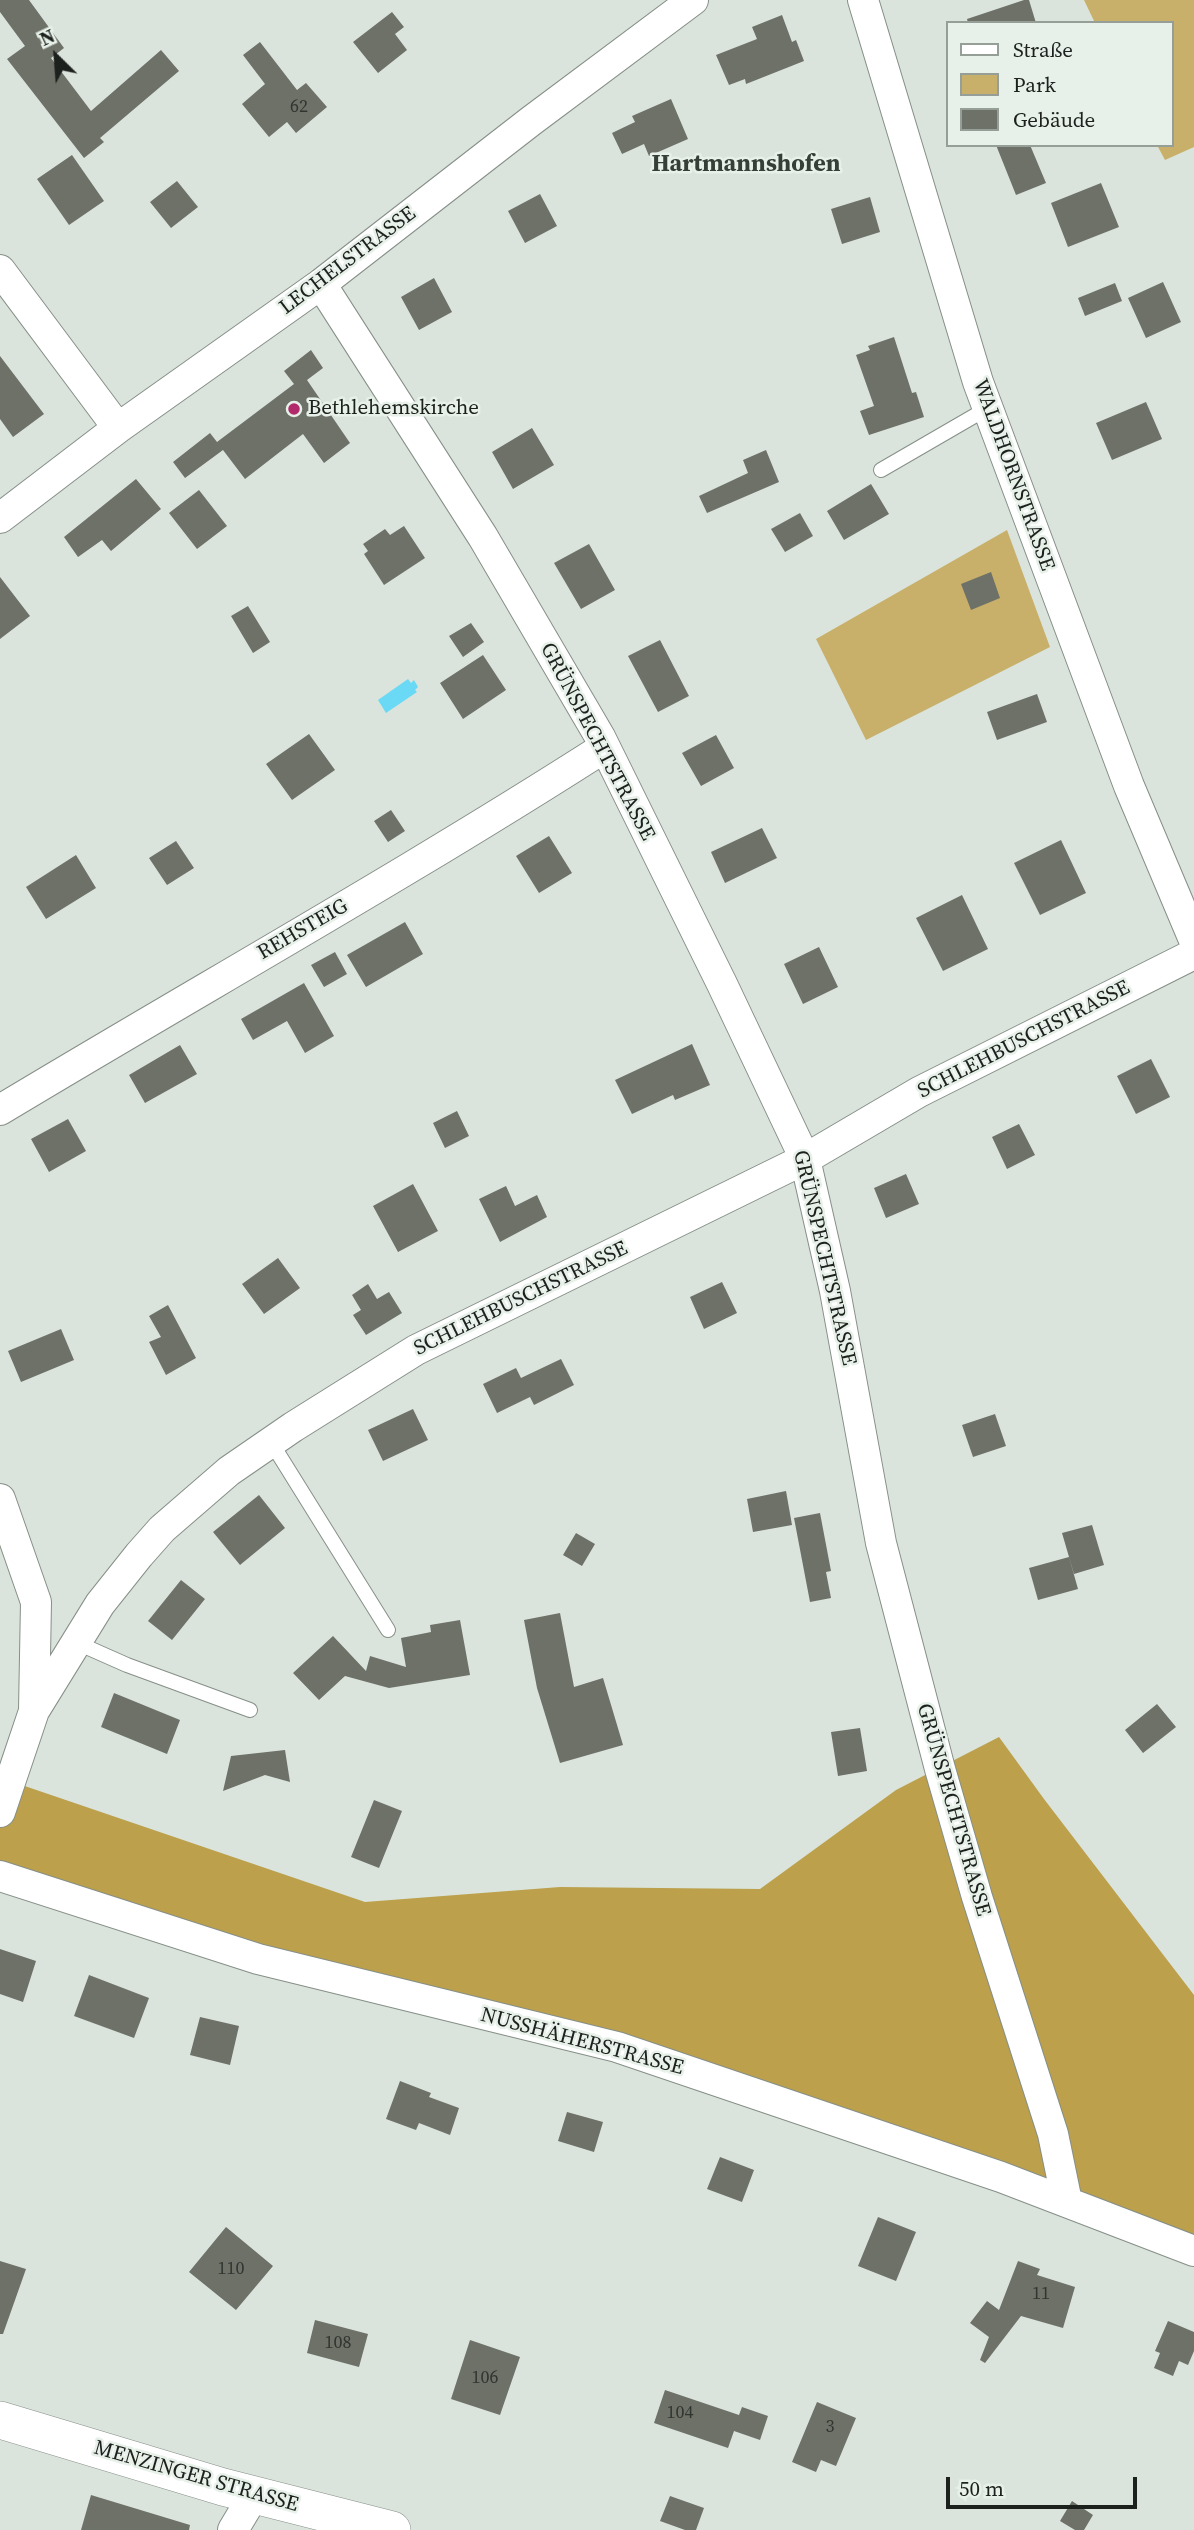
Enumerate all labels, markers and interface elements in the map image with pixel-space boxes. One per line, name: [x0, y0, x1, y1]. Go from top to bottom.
north arrow: [21, 21, 91, 91]
legend: [946, 21, 1173, 147]
text: N: [35, 22, 59, 52]
text: Straße: [1013, 35, 1073, 64]
text: Park: [1013, 70, 1056, 99]
house number: 62: [290, 96, 308, 118]
text: Gebäude: [1013, 105, 1095, 134]
district label: Hartmannshofen: [652, 151, 840, 179]
street label: LECHELSTRASSE: [275, 202, 421, 320]
street label: WALDHORNSTRASSE: [967, 376, 1059, 574]
place label: Bethlehemskirche: [308, 396, 479, 422]
marker: Bethlehemskirche: [286, 401, 302, 417]
street label: GRÜNSPECHTSTRASSE: [534, 639, 660, 845]
street label: REHSTEIG: [253, 894, 353, 966]
street label: SCHLEHBUSCHSTRASSE: [914, 976, 1134, 1104]
street label: GRÜNSPECHTSTRASSE: [787, 1148, 861, 1368]
street label: SCHLEHBUSCHSTRASSE: [410, 1236, 632, 1362]
street label: GRÜNSPECHTSTRASSE: [911, 1701, 995, 1919]
street label: NUSSHÄHERSTRASSE: [478, 2003, 686, 2081]
house number: 110: [218, 2258, 244, 2280]
house number: 11: [1032, 2283, 1050, 2305]
house number: 108: [325, 2332, 351, 2354]
house number: 106: [472, 2367, 498, 2389]
house number: 104: [667, 2402, 693, 2424]
house number: 3: [826, 2416, 834, 2438]
street label: MENZINGER STRASSE: [91, 2436, 301, 2518]
scale bar: [949, 2464, 1140, 2508]
text: 50 m: [959, 2474, 1004, 2503]

